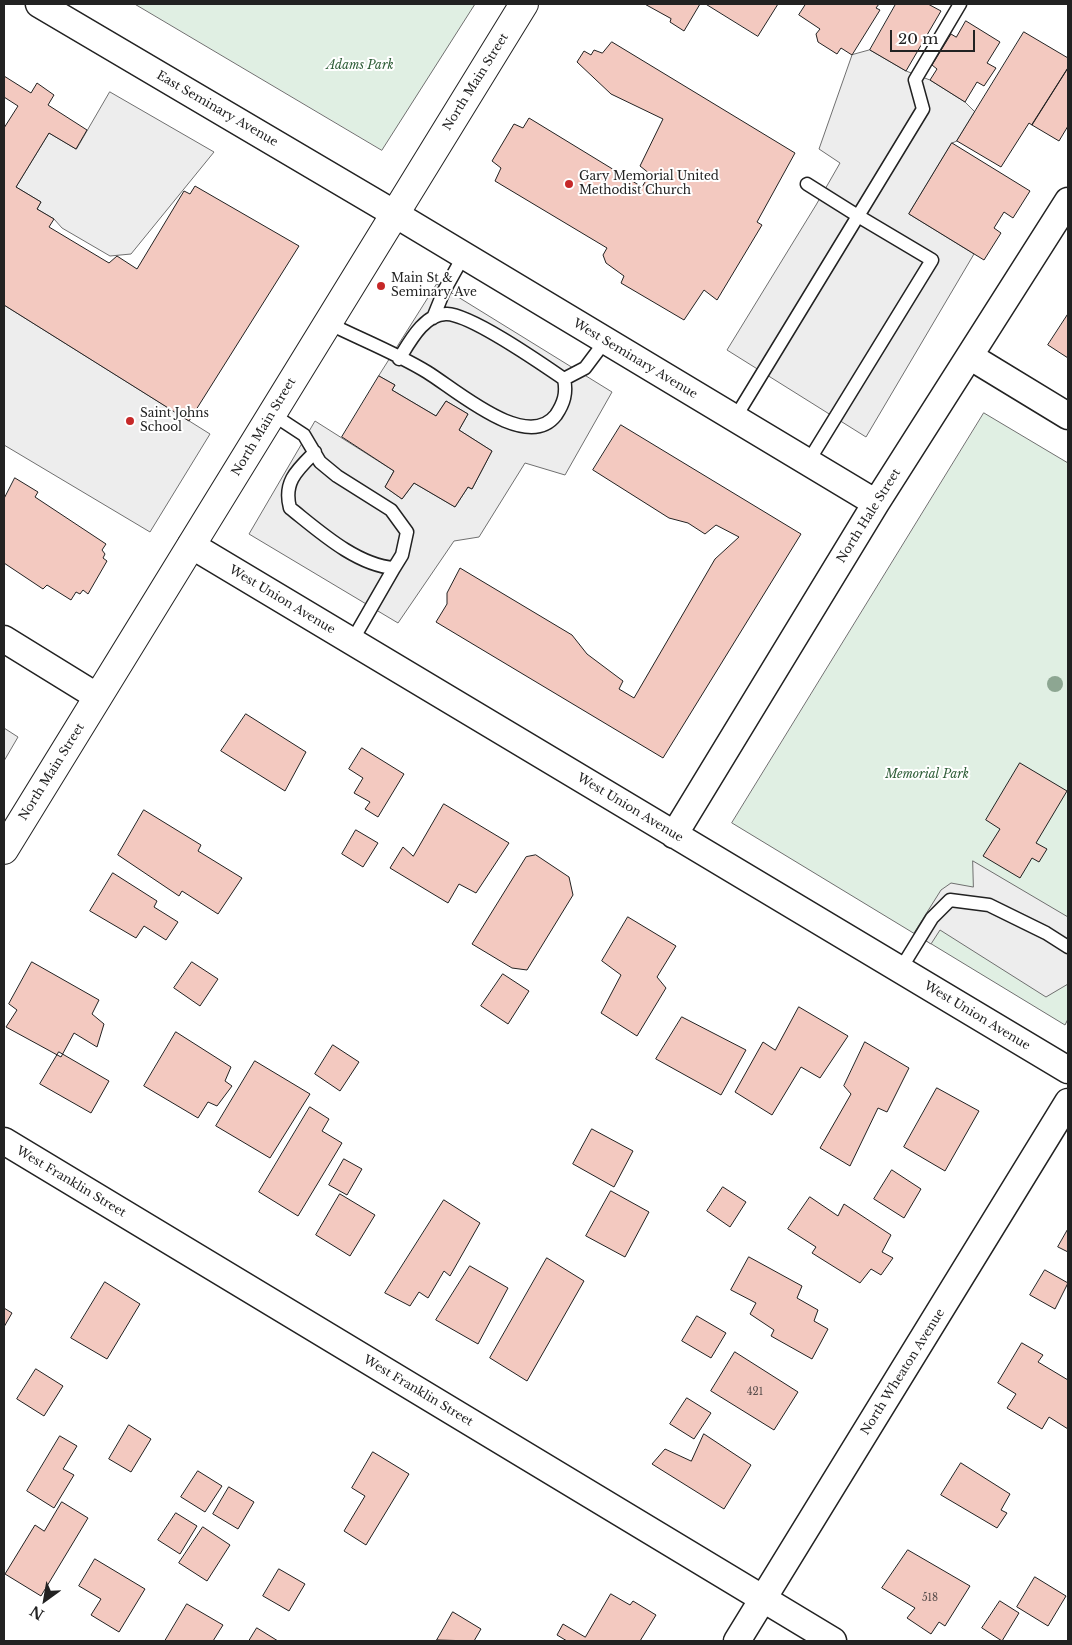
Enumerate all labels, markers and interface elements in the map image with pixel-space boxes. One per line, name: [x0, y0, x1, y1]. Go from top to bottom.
scale bar: [892, 20, 977, 52]
text: 20 m: [898, 29, 938, 48]
street label: North Main Street: [440, 31, 512, 133]
park label: Adams Park: [326, 59, 394, 73]
street label: East Seminary Avenue: [154, 68, 280, 150]
place label: Gary Memorial United Methodist Church: [579, 170, 719, 198]
marker: Gary Memorial United Methodist Church: [563, 178, 575, 190]
place label: Main St & Seminary Ave: [391, 272, 477, 300]
marker: Main St & Seminary Ave: [375, 280, 387, 292]
street label: West Seminary Avenue: [570, 316, 700, 402]
street label: North Main Street: [229, 375, 299, 479]
place label: Saint Johns School: [140, 407, 209, 435]
marker: Saint Johns School: [124, 415, 136, 427]
street label: North Hale Street: [834, 466, 904, 566]
street label: West Union Avenue: [226, 563, 338, 637]
street label: North Main Street: [16, 721, 88, 823]
park label: Memorial Park: [885, 768, 969, 782]
street label: West Union Avenue: [574, 771, 686, 845]
street label: West Union Avenue: [921, 979, 1033, 1053]
street label: West Franklin Street: [14, 1144, 128, 1220]
street label: North Wheaton Avenue: [858, 1306, 948, 1438]
street label: West Franklin Street: [361, 1353, 475, 1429]
house number: 421: [747, 1386, 763, 1398]
north arrow: [20, 1575, 70, 1625]
house number: 518: [922, 1592, 938, 1604]
text: N: [27, 1602, 47, 1624]

